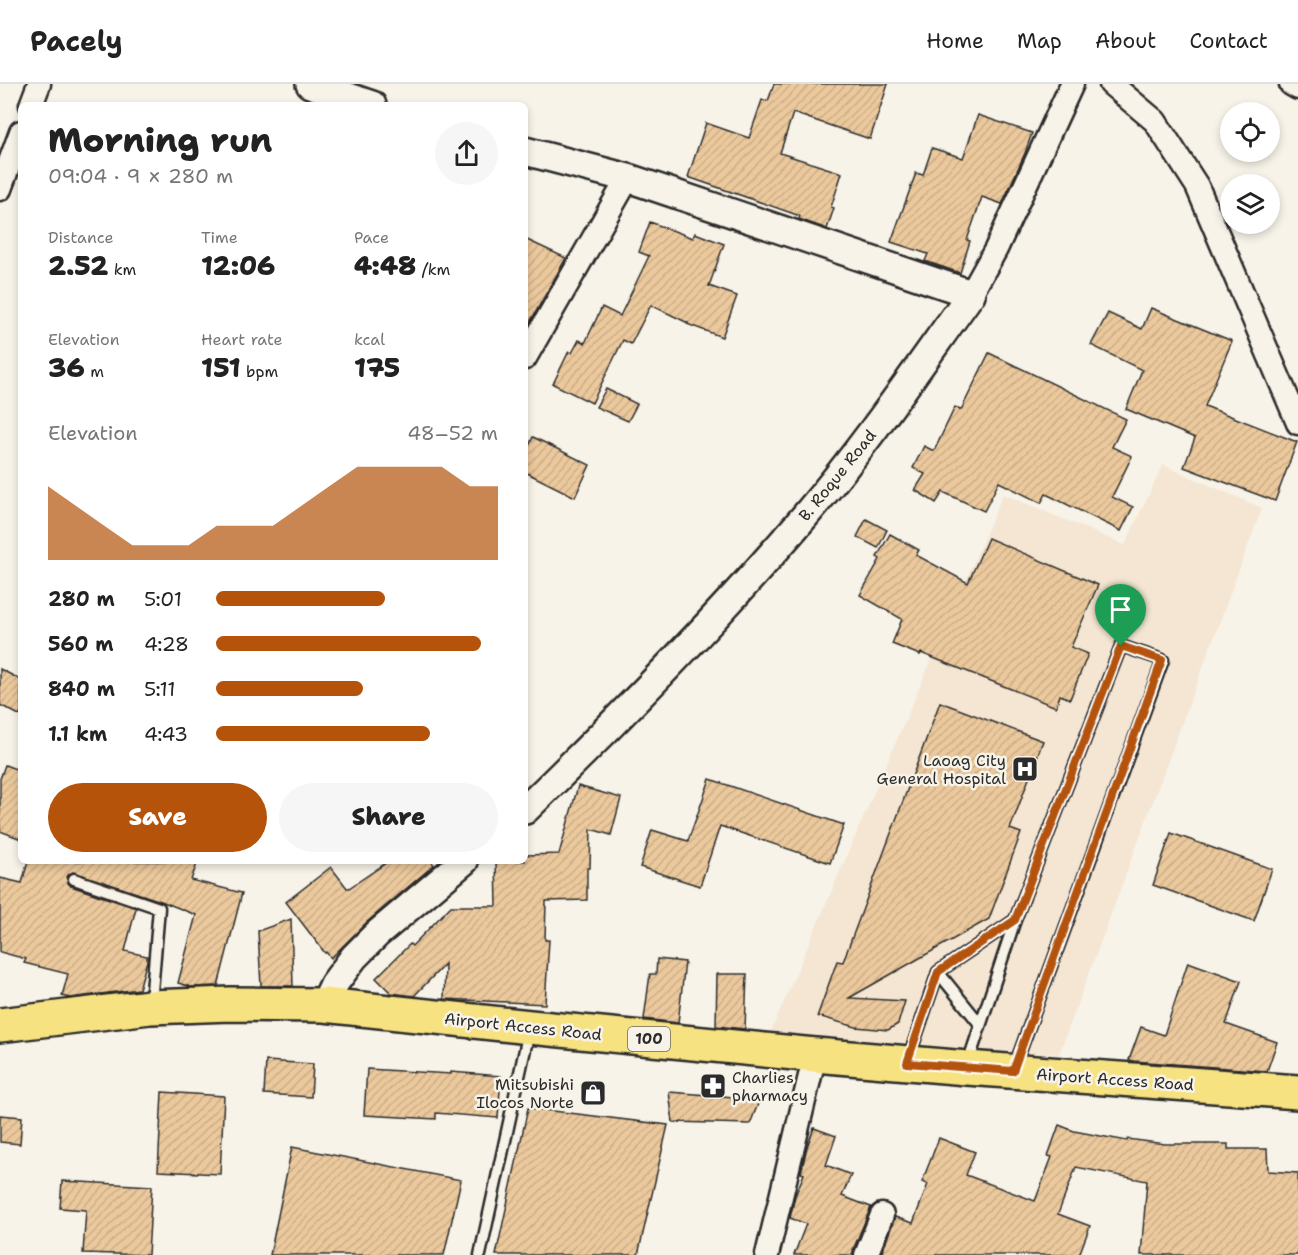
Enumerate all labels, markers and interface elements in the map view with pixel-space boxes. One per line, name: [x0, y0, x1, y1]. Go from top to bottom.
text: Pacely: [30, 22, 123, 60]
text: Home: [926, 27, 984, 55]
text: Map: [1017, 27, 1062, 55]
text: About: [1095, 27, 1156, 55]
text: Contact: [1189, 27, 1268, 55]
map controls: [1220, 102, 1280, 234]
button: locate: [1220, 102, 1280, 162]
text: Morning run: [48, 118, 272, 163]
button: share: [435, 122, 498, 185]
text: 09:04 · 9 × 280 m: [48, 163, 233, 189]
button: layers: [1220, 174, 1280, 234]
text: Distance: [48, 227, 114, 248]
text: Time: [201, 227, 238, 248]
text: Pace: [354, 227, 389, 248]
text: 2.52: [48, 248, 108, 283]
text: 12:06: [201, 248, 275, 283]
text: 4:48: [354, 248, 416, 283]
text: km: [108, 259, 136, 280]
text: /km: [416, 259, 450, 280]
text: Elevation: [48, 329, 120, 350]
text: Heart rate: [201, 329, 283, 350]
text: kcal: [354, 329, 385, 350]
text: 36: [48, 350, 85, 385]
text: 151: [201, 350, 241, 385]
text: 175: [354, 350, 400, 385]
text: m: [85, 361, 104, 382]
text: bpm: [241, 361, 278, 382]
text: Elevation: [48, 420, 138, 446]
text: 48–52 m: [407, 420, 498, 446]
street label: B. Roque Road: [794, 425, 881, 525]
pin: [1095, 584, 1146, 646]
text: 280 m: [48, 586, 115, 612]
text: 5:01: [144, 586, 182, 612]
icon: arrive: [1104, 593, 1137, 626]
text: 560 m: [48, 631, 114, 657]
text: 4:28: [144, 631, 189, 657]
text: 840 m: [48, 676, 115, 702]
text: 5:11: [144, 676, 176, 702]
text: 1.1 km: [48, 721, 107, 747]
text: 4:43: [144, 721, 188, 747]
place label: Laoag City General Hospital: [877, 750, 1006, 789]
hospital icon: Laoag City General Hospital: [1010, 754, 1040, 784]
button: Save: [48, 783, 267, 852]
button: Share: [279, 783, 498, 852]
street label: Airport Access Road: [443, 1008, 603, 1045]
road number: 100: [628, 1027, 670, 1051]
street label: Airport Access Road: [1035, 1064, 1195, 1095]
place label: Charlies pharmacy: [732, 1067, 808, 1106]
pharmacy icon: Charlies pharmacy: [698, 1071, 728, 1101]
place label: Mitsubishi Ilocos Norte: [476, 1074, 574, 1113]
shop icon: Mitsubishi Ilocos Norte: [578, 1078, 608, 1108]

